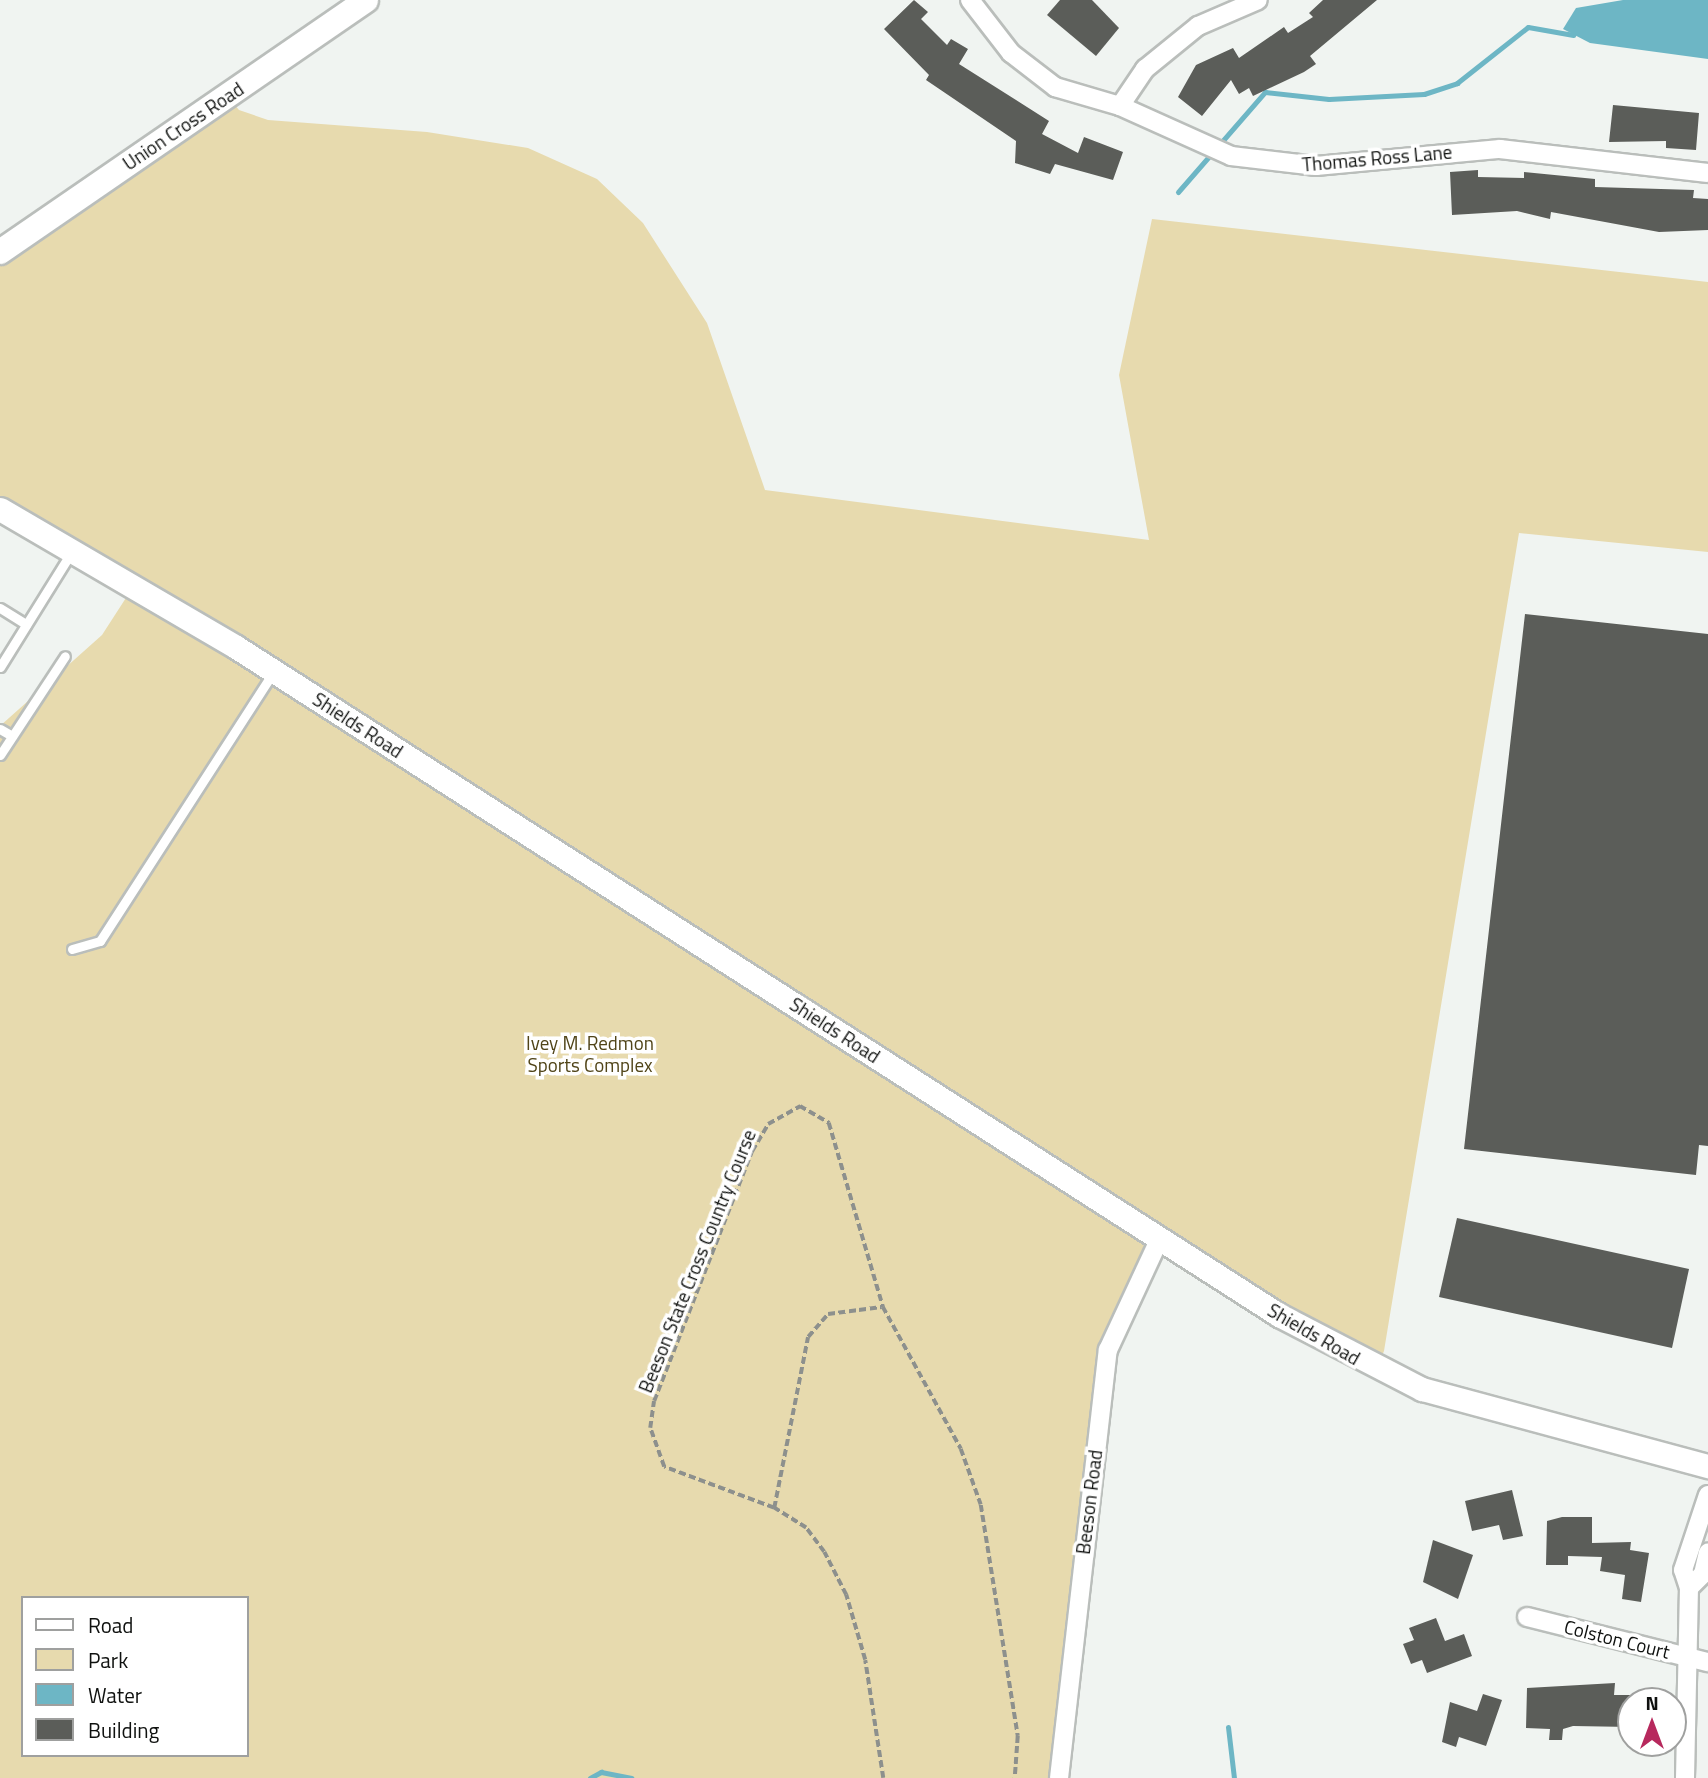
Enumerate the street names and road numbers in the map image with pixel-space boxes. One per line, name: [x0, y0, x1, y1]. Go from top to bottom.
street label: Union Cross Road: [118, 77, 248, 175]
street label: Thomas Ross Lane: [1301, 140, 1453, 176]
street label: Shields Road: [309, 687, 407, 763]
street label: Shields Road: [786, 992, 884, 1068]
street label: Beeson State Cross Country Course: [634, 1126, 760, 1396]
street label: Shields Road: [1264, 1298, 1364, 1370]
street label: Beeson Road: [1071, 1448, 1107, 1556]
street label: Colston Court: [1562, 1615, 1672, 1663]

